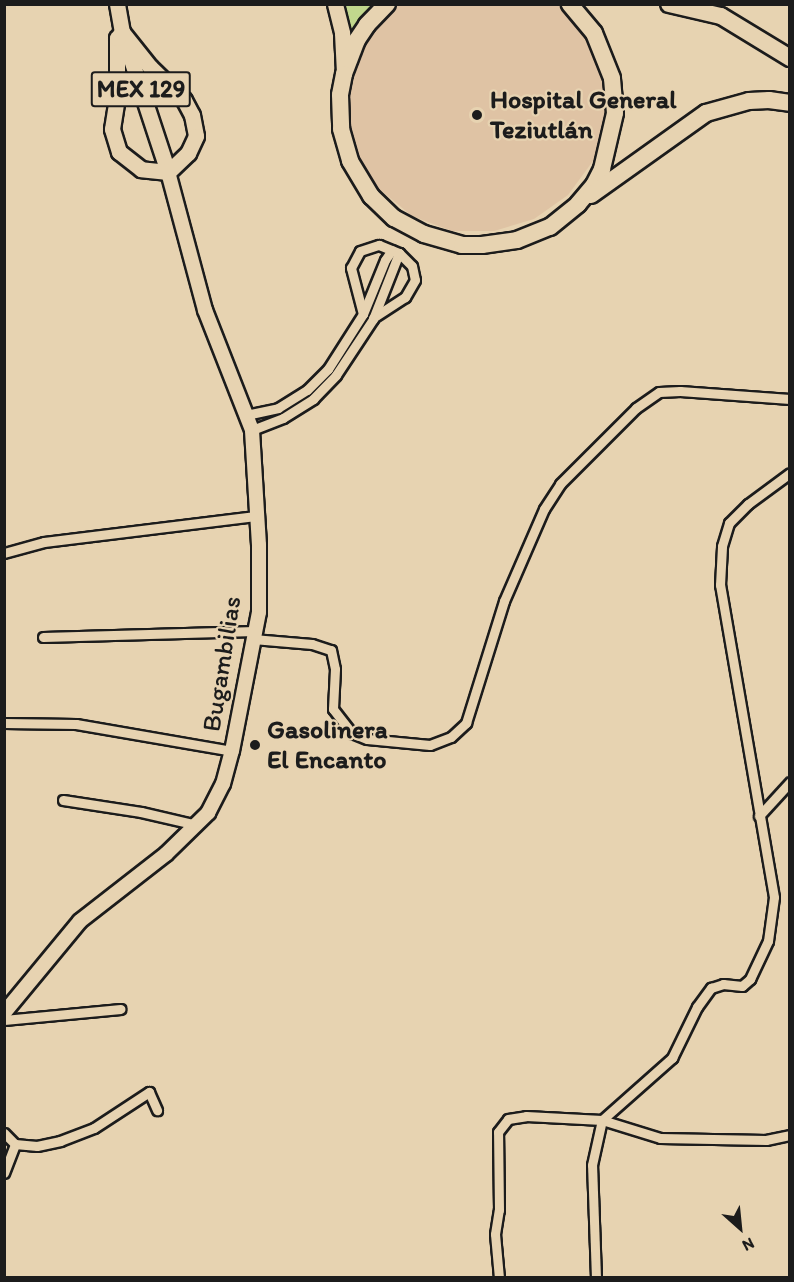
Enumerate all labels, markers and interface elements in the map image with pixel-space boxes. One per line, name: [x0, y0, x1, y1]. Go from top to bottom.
road number: MEX 129: [90, 68, 192, 110]
place label: Hospital General Teziutlán: [490, 84, 677, 146]
marker: Hospital General Teziutlán: [468, 106, 486, 124]
street label: Bugambilias: [196, 594, 248, 734]
place label: Gasolinera El Encanto: [267, 714, 387, 776]
marker: Gasolinera El Encanto: [248, 738, 262, 752]
north arrow: [710, 1198, 770, 1258]
text: N: [739, 1234, 758, 1255]

